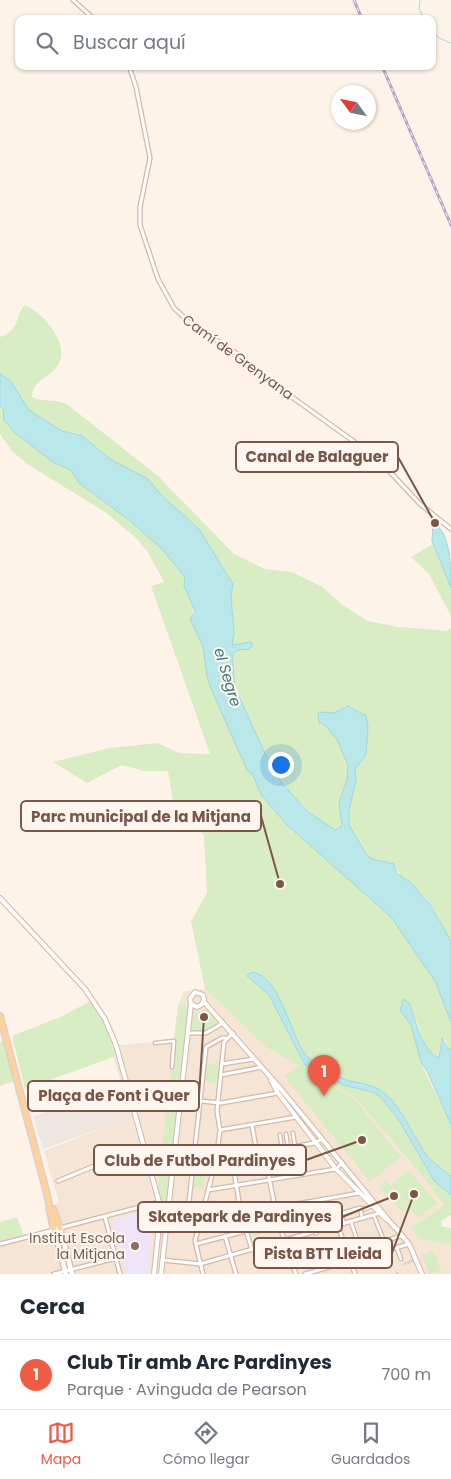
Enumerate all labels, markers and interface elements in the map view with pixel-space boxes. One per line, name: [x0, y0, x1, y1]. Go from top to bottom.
search box: [15, 15, 436, 70]
icon: search: [33, 29, 61, 57]
text: Buscar aquí: [73, 29, 186, 56]
north arrow: [331, 85, 376, 130]
street label: Camí de Grenyana: [178, 310, 298, 404]
callout: Canal de Balaguer: [236, 442, 398, 472]
text: Canal de Balaguer: [246, 446, 389, 467]
water label: el Segre: [209, 645, 247, 709]
your location: [268, 752, 294, 778]
callout: Parc municipal de la Mitjana: [21, 801, 261, 831]
text: Parc municipal de la Mitjana: [31, 806, 251, 827]
pin: 1: [308, 1055, 340, 1096]
callout: Plaça de Font i Quer: [28, 1081, 199, 1111]
text: Plaça de Font i Quer: [38, 1085, 190, 1106]
callout: Club de Futbol Pardinyes: [94, 1145, 306, 1175]
text: Club de Futbol Pardinyes: [104, 1150, 296, 1171]
callout: Skatepark de Pardinyes: [138, 1202, 342, 1232]
text: Skatepark de Pardinyes: [148, 1206, 332, 1227]
place label: Institut Escola la Mitjana: [29, 1228, 125, 1264]
callout: Pista BTT Lleida: [254, 1238, 392, 1268]
marker: Institut Escola la Mitjana: [129, 1240, 141, 1252]
text: Pista BTT Lleida: [264, 1243, 382, 1264]
text: Cerca: [20, 1292, 85, 1321]
text: Club Tir amb Arc Pardinyes: [67, 1349, 332, 1376]
text: 1: [33, 1363, 39, 1386]
text: 700 m: [381, 1363, 431, 1386]
text: Parque · Avinguda de Pearson: [67, 1378, 307, 1401]
tab: Mapa: [41, 1419, 81, 1470]
tab: Cómo llegar: [163, 1419, 249, 1470]
tab: Guardados: [331, 1419, 410, 1470]

